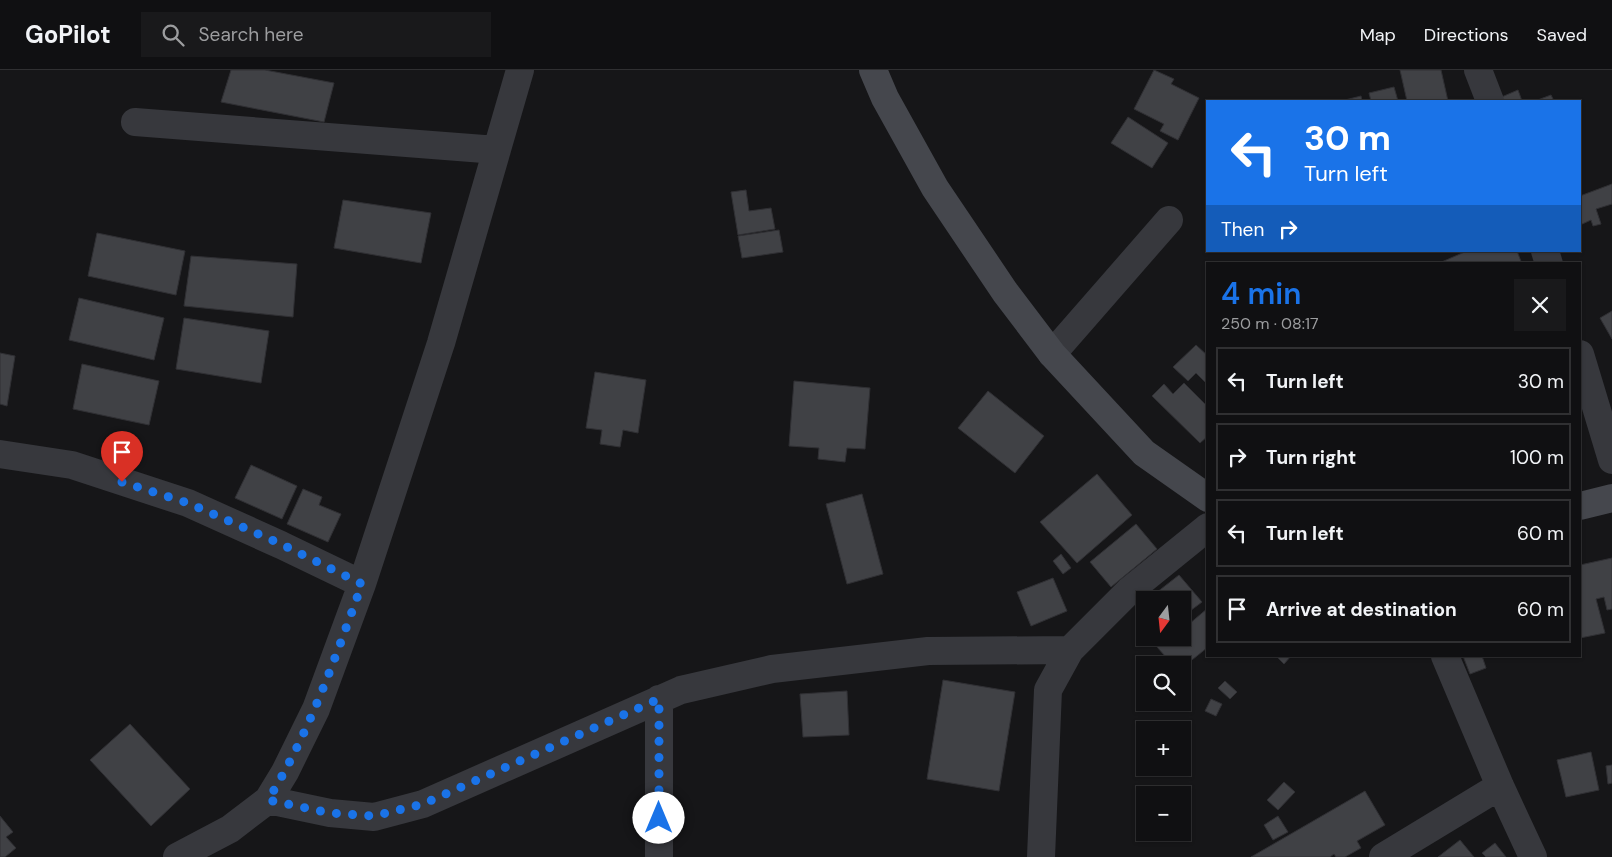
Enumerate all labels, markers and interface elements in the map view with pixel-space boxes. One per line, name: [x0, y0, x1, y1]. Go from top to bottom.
search box: [141, 12, 491, 57]
text: GoPilot: [25, 19, 111, 50]
icon: search: [159, 21, 187, 49]
text: Search here: [199, 22, 303, 47]
text: Map: [1360, 23, 1396, 47]
text: Directions: [1424, 23, 1509, 47]
text: Saved: [1537, 23, 1587, 47]
text: 30 m: [1304, 115, 1391, 161]
icon: left: [1221, 120, 1286, 185]
text: Turn left: [1304, 159, 1388, 188]
icon: right: [1274, 215, 1302, 243]
text: Then: [1221, 217, 1264, 242]
text: 4 min: [1221, 274, 1301, 313]
button: close: [1514, 279, 1566, 331]
text: 250 m · 08:17: [1221, 313, 1319, 334]
icon: left: [1223, 367, 1251, 395]
text: Turn left: [1266, 369, 1344, 394]
text: 30 m: [1518, 369, 1564, 394]
pin: [101, 431, 143, 482]
icon: arrive: [108, 438, 136, 466]
icon: right: [1223, 443, 1251, 471]
text: Turn right: [1266, 445, 1356, 470]
text: 100 m: [1510, 445, 1564, 470]
icon: left: [1223, 519, 1251, 547]
text: Turn left: [1266, 521, 1344, 546]
text: 60 m: [1517, 521, 1564, 546]
north arrow: [1136, 591, 1191, 646]
map controls: [1136, 591, 1191, 841]
icon: arrive: [1223, 595, 1251, 623]
text: Arrive at destination: [1266, 597, 1457, 622]
text: 60 m: [1517, 597, 1564, 622]
button: search: [1136, 656, 1191, 711]
button: +: [1136, 721, 1191, 776]
button: −: [1136, 786, 1191, 841]
position arrow: [632, 791, 684, 843]

